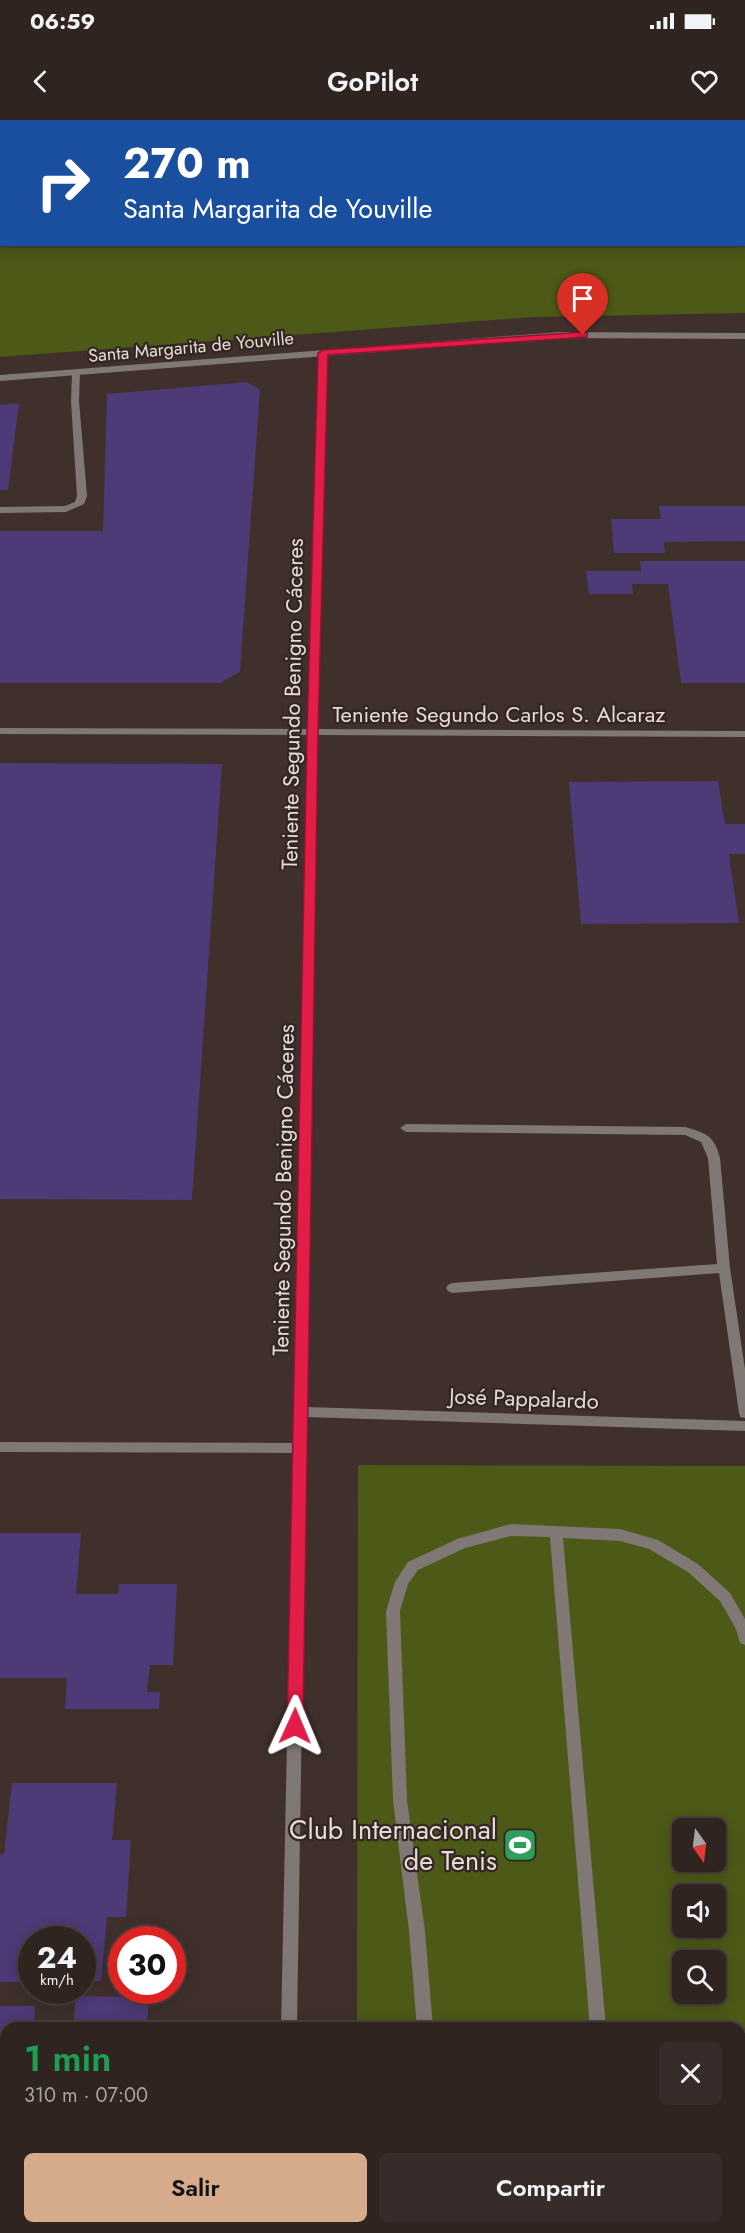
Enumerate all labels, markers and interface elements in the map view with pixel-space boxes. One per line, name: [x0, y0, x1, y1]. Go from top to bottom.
text: 06:59: [30, 5, 95, 37]
text: GoPilot: [327, 62, 418, 101]
icon: back: [24, 65, 57, 98]
icon: heart: [688, 65, 721, 98]
text: 270 m: [123, 133, 251, 194]
icon: right: [24, 144, 102, 222]
text: Santa Margarita de Youville: [123, 189, 432, 228]
pin: [557, 273, 608, 335]
icon: arrive: [566, 282, 599, 315]
street label: Santa Margarita de Youville: [87, 325, 295, 369]
street label: Teniente Segundo Benigno Cáceres: [273, 538, 311, 870]
street label: Teniente Segundo Carlos S. Alcaraz: [333, 698, 665, 730]
street label: Teniente Segundo Benigno Cáceres: [264, 1024, 302, 1356]
street label: José Pappalardo: [446, 1379, 599, 1417]
position arrow: [263, 1694, 327, 1758]
place label: Club Internacional de Tenis: [289, 1810, 497, 1880]
north arrow: [672, 1818, 726, 1872]
map controls: [672, 1818, 726, 2004]
sports icon: Club Internacional de Tenis: [502, 1827, 538, 1863]
button: sound: [672, 1884, 726, 1938]
speed limit sign: 30: [108, 1926, 186, 2004]
text: 24: [37, 1936, 77, 1979]
button: search: [672, 1950, 726, 2004]
text: km/h: [40, 1969, 74, 1991]
text: 1 min: [24, 2032, 111, 2084]
button: close: [659, 2042, 722, 2105]
text: 310 m · 07:00: [24, 2081, 148, 2110]
button: Salir: [24, 2153, 367, 2222]
button: Compartir: [379, 2153, 722, 2222]

